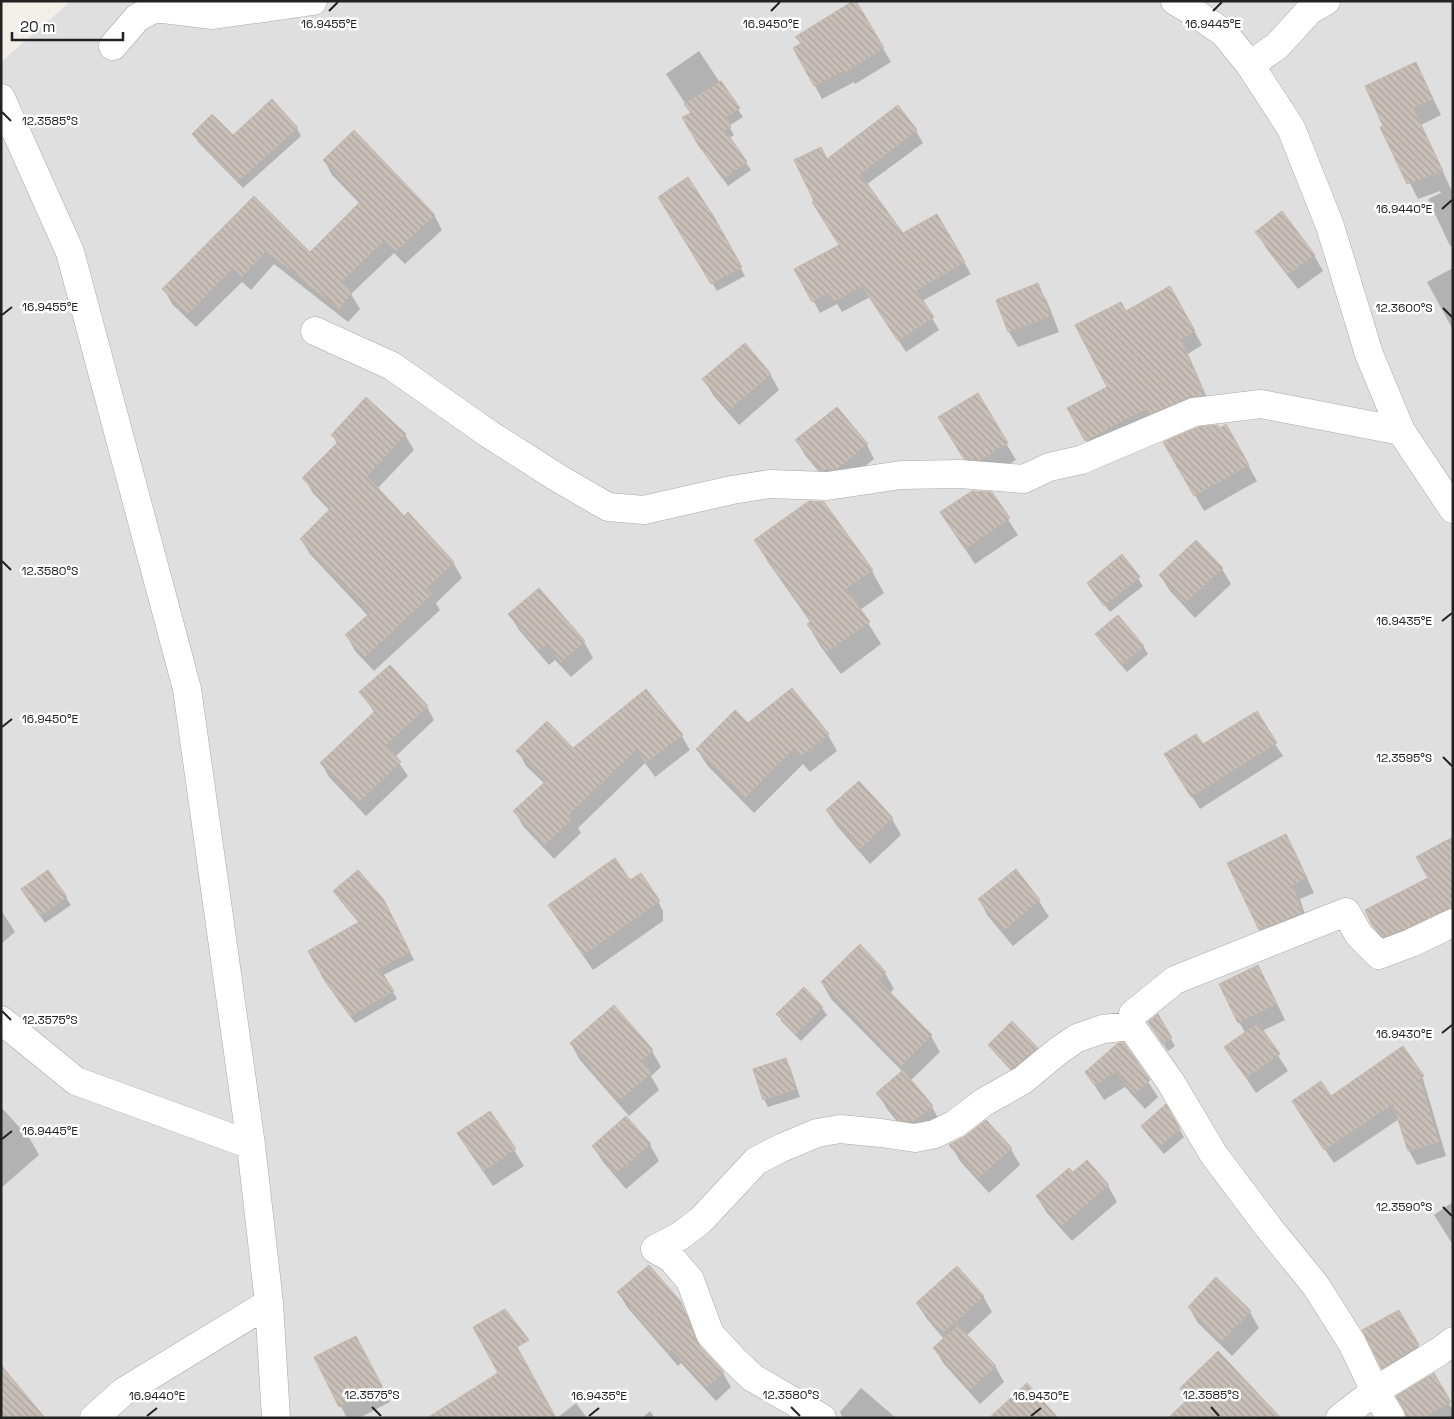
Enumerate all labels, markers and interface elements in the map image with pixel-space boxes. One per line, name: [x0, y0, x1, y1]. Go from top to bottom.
scale bar: [12, 10, 124, 42]
text: 16.9455°E: [301, 16, 357, 32]
text: 16.9450°E: [743, 16, 799, 32]
text: 16.9445°E: [1185, 16, 1241, 32]
text: 20 m: [20, 17, 55, 36]
text: 12.3585°S: [22, 113, 78, 129]
text: 16.9440°E: [1376, 201, 1433, 217]
text: 16.9455°E: [22, 299, 78, 315]
text: 12.3600°S: [1375, 300, 1433, 316]
text: 12.3580°S: [22, 563, 78, 579]
text: 16.9435°E: [1376, 613, 1432, 629]
text: 16.9450°E: [22, 711, 78, 727]
text: 12.3595°S: [1376, 750, 1432, 766]
text: 12.3575°S: [22, 1012, 78, 1028]
text: 16.9430°E: [1376, 1026, 1432, 1042]
text: 16.9445°E: [22, 1123, 78, 1139]
text: 12.3590°S: [1376, 1199, 1432, 1215]
text: 12.3575°S: [344, 1387, 400, 1403]
text: 12.3580°S: [763, 1387, 819, 1403]
text: 12.3585°S: [1183, 1387, 1239, 1403]
text: 16.9440°E: [129, 1388, 186, 1404]
text: 16.9435°E: [571, 1388, 627, 1404]
text: 16.9430°E: [1013, 1388, 1069, 1404]

